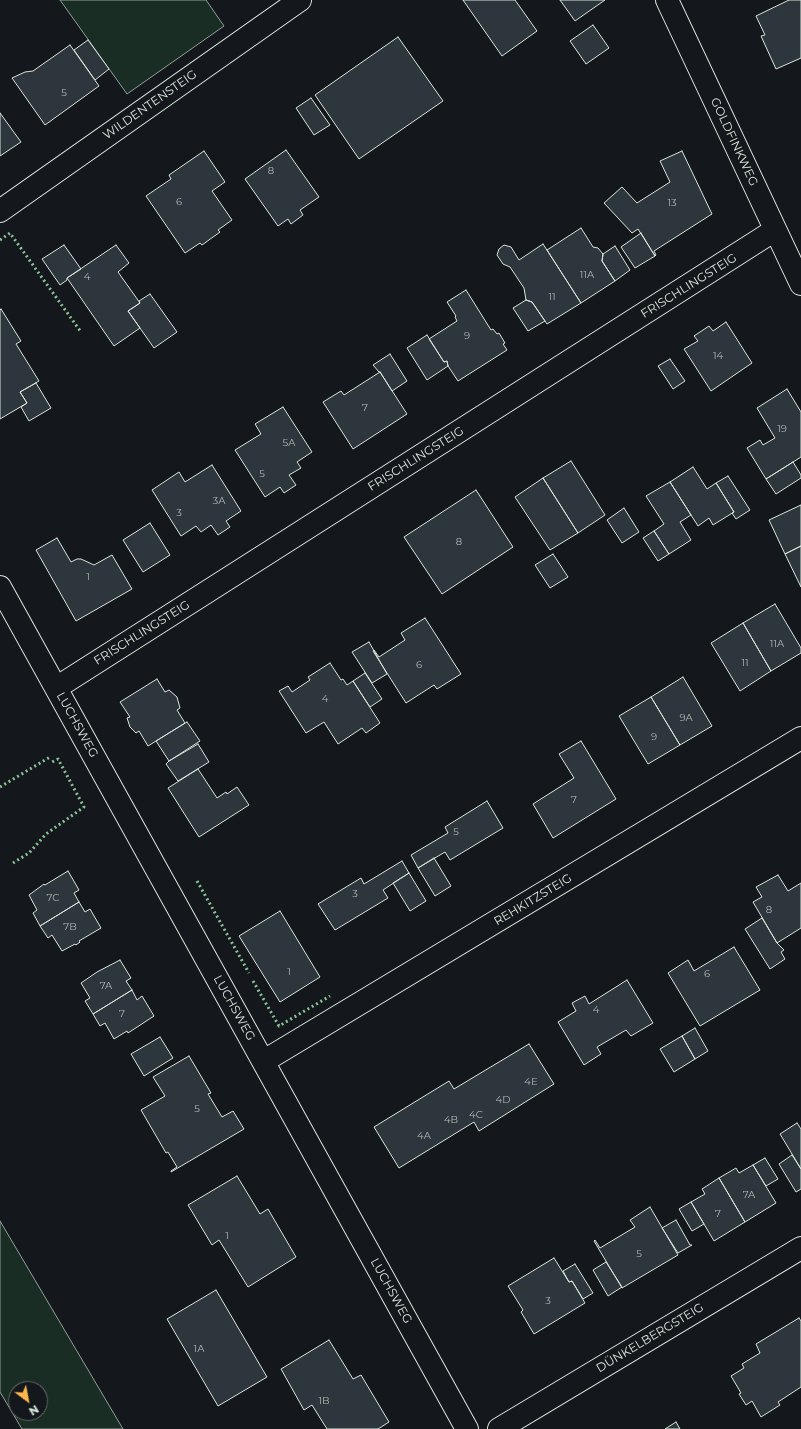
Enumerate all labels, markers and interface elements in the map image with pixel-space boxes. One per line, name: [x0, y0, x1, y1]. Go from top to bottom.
street label: WILDENTENSTEIG: [100, 67, 200, 143]
house number: 5: [61, 87, 67, 99]
street label: GOLDFINKWEG: [707, 96, 761, 188]
house number: 8: [268, 165, 274, 177]
house number: 6: [176, 196, 182, 208]
house number: 13: [667, 197, 677, 209]
street label: FRISCHLINGSTEIG: [638, 251, 740, 321]
house number: 11A: [580, 269, 594, 281]
house number: 4: [84, 271, 90, 283]
house number: 11: [548, 291, 556, 303]
house number: 9: [464, 330, 470, 342]
house number: 14: [713, 350, 723, 362]
house number: 7: [362, 402, 368, 414]
house number: 19: [777, 423, 787, 435]
street label: FRISCHLINGSTEIG: [365, 424, 467, 494]
house number: 5A: [283, 437, 295, 449]
house number: 5: [259, 468, 265, 480]
house number: 3A: [213, 495, 225, 507]
house number: 3: [176, 507, 182, 519]
house number: 8: [456, 536, 462, 548]
house number: 1: [86, 571, 90, 583]
street label: FRISCHLINGSTEIG: [91, 598, 193, 668]
house number: 11A: [770, 638, 784, 650]
house number: 11: [741, 657, 749, 669]
house number: 6: [416, 659, 422, 671]
street label: LUCHSWEG: [53, 690, 101, 760]
house number: 4: [322, 693, 328, 705]
house number: 9A: [679, 712, 693, 724]
house number: 9: [651, 731, 657, 743]
house number: 7: [571, 794, 577, 806]
house number: 5: [453, 826, 459, 838]
street label: REHKITZSTEIG: [491, 871, 575, 929]
house number: 3: [352, 888, 358, 900]
house number: 7C: [47, 892, 59, 904]
house number: 8: [766, 904, 772, 916]
house number: 7B: [63, 921, 77, 933]
house number: 1: [287, 966, 291, 978]
house number: 6: [704, 968, 710, 980]
street label: LUCHSWEG: [210, 973, 258, 1043]
house number: 7A: [100, 980, 112, 992]
house number: 4: [593, 1004, 599, 1016]
house number: 7: [119, 1008, 125, 1020]
house number: 4E: [524, 1076, 538, 1088]
house number: 4D: [496, 1094, 510, 1106]
house number: 5: [194, 1103, 200, 1115]
house number: 4C: [469, 1109, 483, 1121]
house number: 4B: [444, 1114, 458, 1126]
house number: 4A: [417, 1130, 431, 1142]
house number: 7A: [743, 1189, 755, 1201]
house number: 7: [715, 1208, 721, 1220]
house number: 1: [225, 1230, 229, 1242]
house number: 5: [636, 1248, 642, 1260]
street label: LUCHSWEG: [367, 1256, 415, 1326]
house number: 3: [545, 1295, 551, 1307]
street label: DÜNKELBERGSTEIG: [594, 1300, 706, 1376]
house number: 1A: [194, 1343, 204, 1355]
north arrow: [8, 1381, 48, 1421]
house number: 1B: [318, 1395, 330, 1407]
text: N: [26, 1402, 41, 1419]

